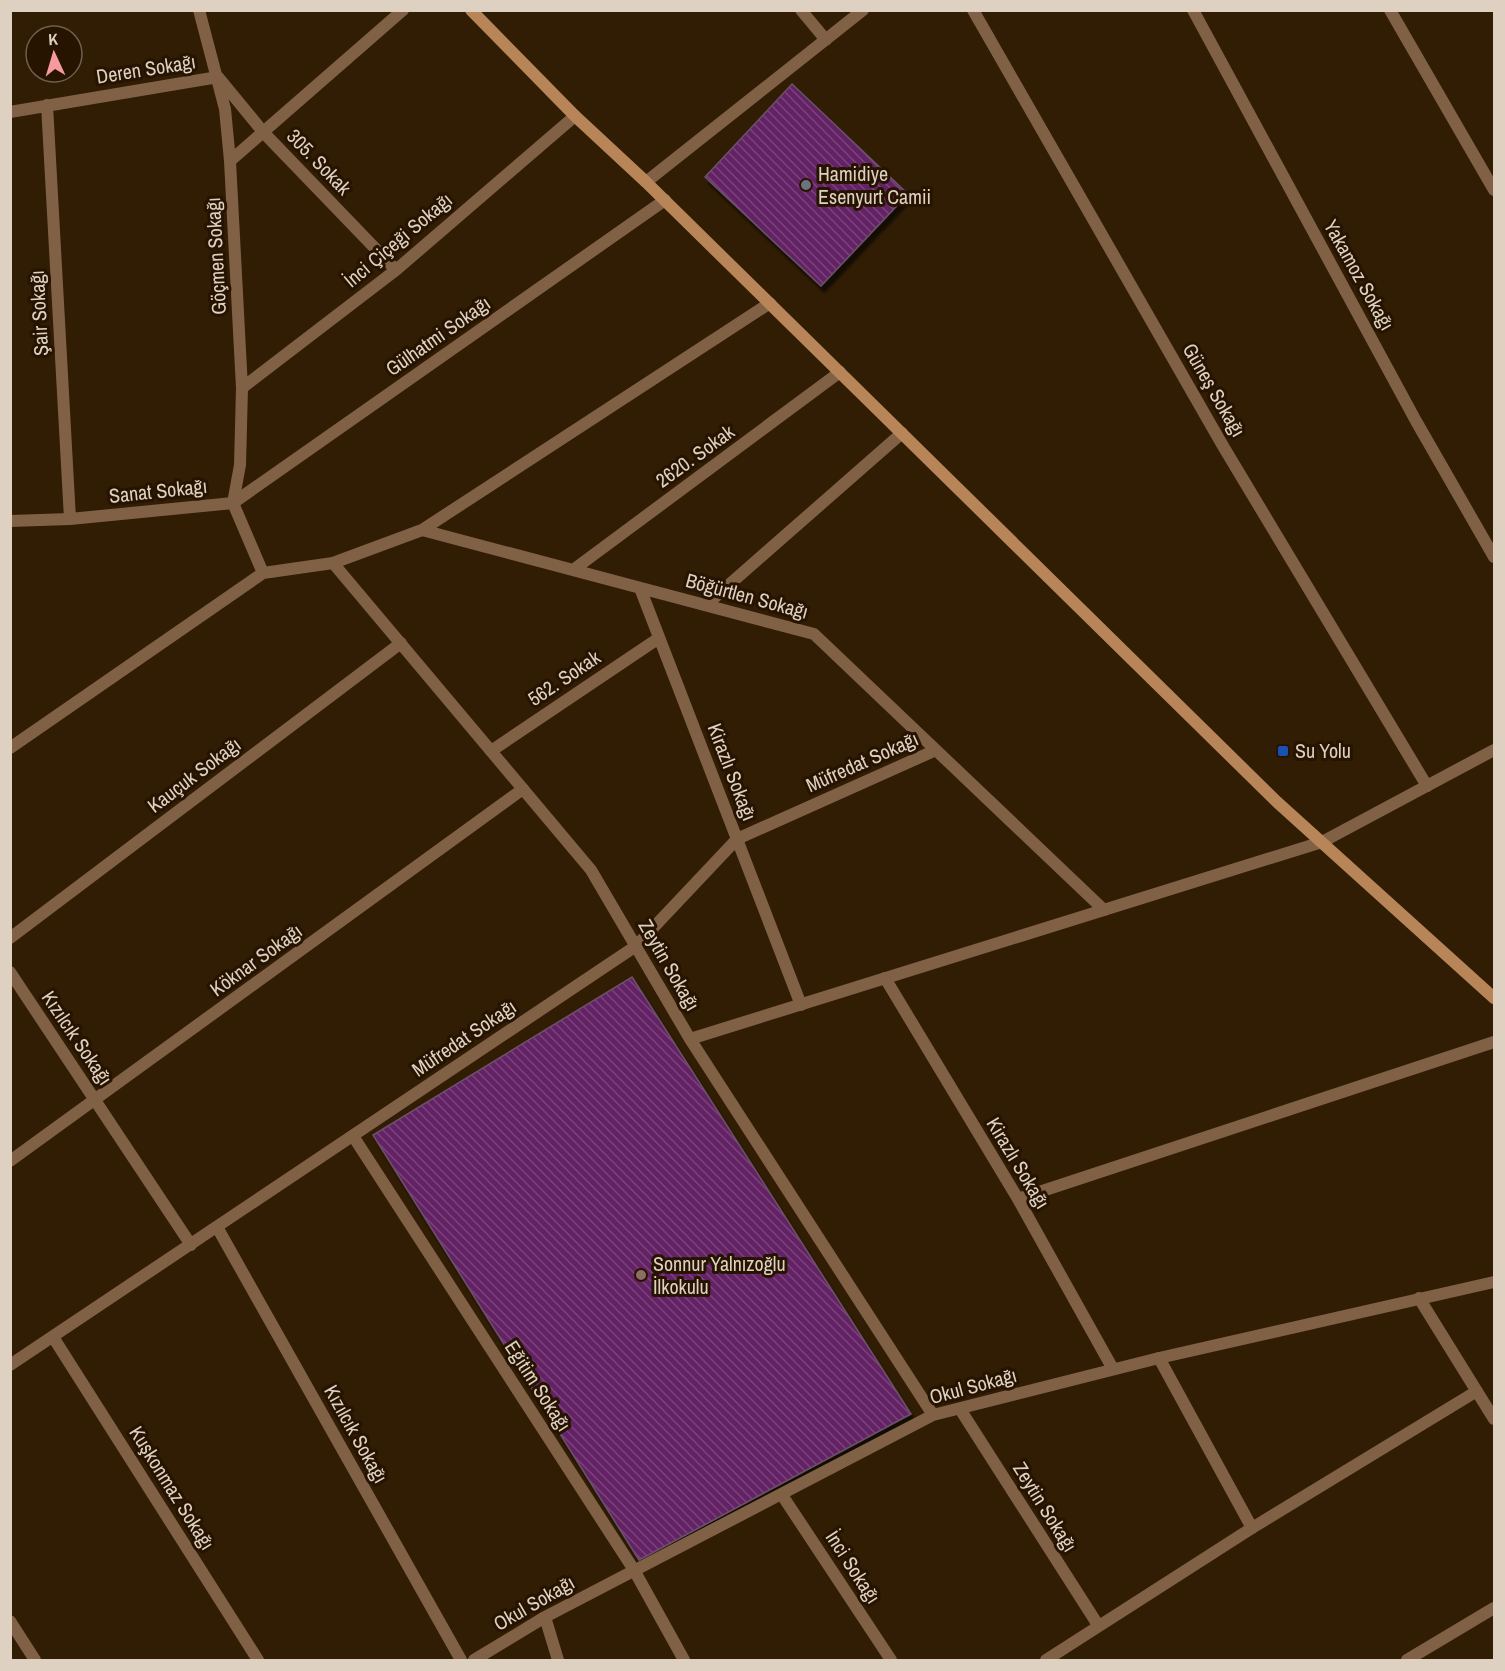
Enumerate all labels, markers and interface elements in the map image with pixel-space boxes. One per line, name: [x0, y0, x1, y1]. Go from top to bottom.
north arrow: [24, 24, 84, 84]
text: K: [47, 28, 59, 50]
street label: Deren Sokağı: [94, 47, 198, 90]
street label: 305. Sokak: [281, 123, 358, 201]
place label: Hamidiye Esenyurt Camii: [818, 160, 931, 210]
marker: Hamidiye Esenyurt Camii: [799, 178, 813, 192]
street label: İnci Çiçeği Sokağı: [338, 186, 458, 293]
street label: Göçmen Sokağı: [199, 197, 232, 315]
street label: Yakamoz Sokağı: [1318, 215, 1401, 335]
street label: Şair Sokağı: [23, 270, 54, 357]
street label: Gülhatmi Sokağı: [380, 289, 495, 382]
street label: Güneş Sokağı: [1177, 338, 1252, 442]
street label: 2620. Sokak: [650, 417, 740, 493]
street label: Sanat Sokağı: [108, 472, 208, 509]
street label: Böğürtlen Sokağı: [683, 566, 811, 625]
street label: 562. Sokak: [522, 643, 606, 712]
street label: Kirazlı Sokağı: [702, 719, 763, 824]
street label: Müfredat Sokağı: [801, 725, 922, 798]
street label: Kauçuk Sokağı: [142, 731, 246, 819]
place label: Su Yolu: [1295, 737, 1351, 764]
marker: Su Yolu: [1276, 744, 1290, 758]
street label: Zeytin Sokağı: [632, 914, 706, 1015]
street label: Köknar Sokağı: [204, 917, 307, 1002]
street label: Kızılcık Sokağı: [36, 985, 119, 1090]
street label: Müfredat Sokağı: [406, 993, 521, 1082]
street label: Kirazlı Sokağı: [981, 1112, 1056, 1213]
place label: Sonnur Yalnızoğlu İlkokulu: [653, 1250, 786, 1300]
marker: Sonnur Yalnızoğlu İlkokulu: [634, 1268, 648, 1282]
street label: Eğitim Sokağı: [499, 1335, 578, 1436]
street label: Okul Sokağı: [926, 1361, 1020, 1410]
street label: Kızılcık Sokağı: [318, 1380, 395, 1488]
street label: Kuşkonmaz Sokağı: [124, 1421, 221, 1555]
street label: Zeytin Sokağı: [1007, 1457, 1084, 1557]
street label: İnci Sokağı: [820, 1525, 887, 1608]
street label: Okul Sokağı: [488, 1569, 579, 1637]

